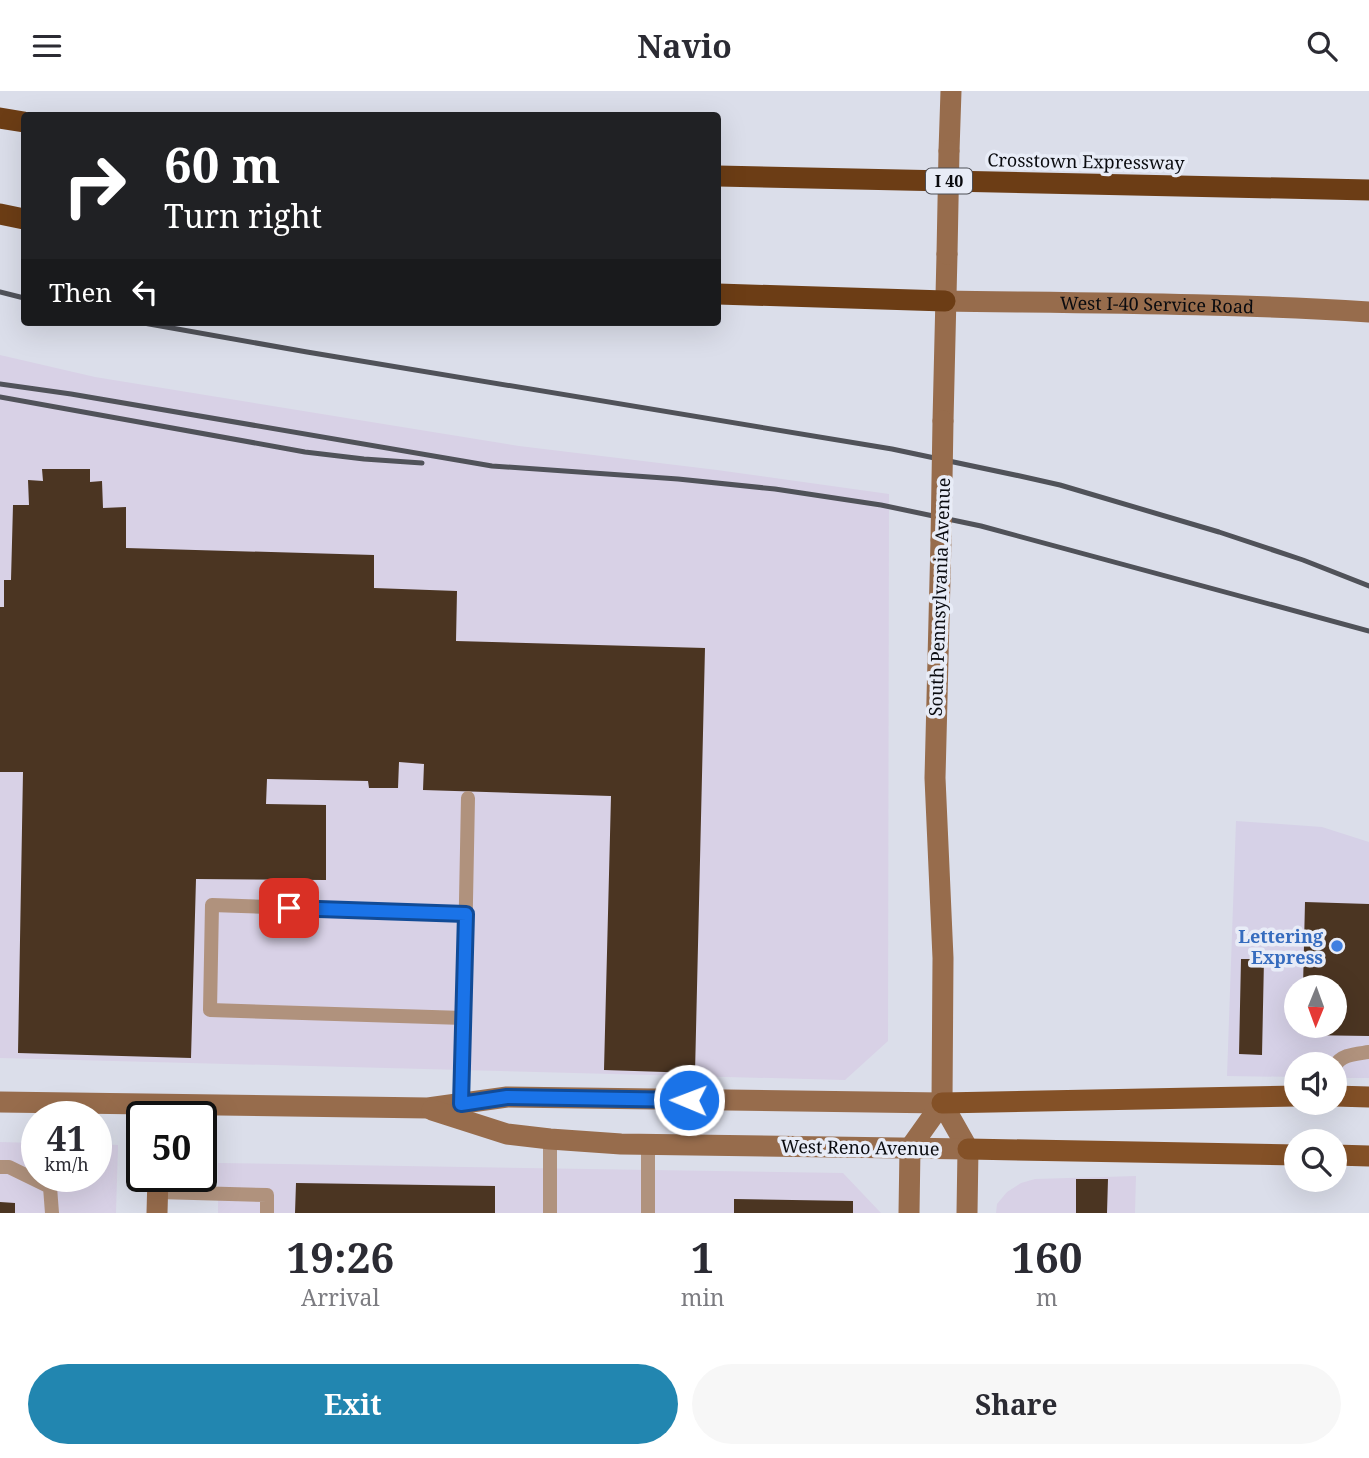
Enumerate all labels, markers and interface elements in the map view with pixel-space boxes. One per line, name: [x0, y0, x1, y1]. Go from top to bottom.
text: Navio: [637, 24, 732, 67]
icon: menu: [28, 27, 66, 65]
icon: search: [1303, 27, 1341, 65]
text: 60 m: [164, 131, 280, 197]
icon: right: [49, 140, 140, 231]
street label: Crosstown Expressway: [987, 147, 1186, 175]
road number: I 40: [926, 169, 972, 193]
text: Turn right: [164, 194, 322, 237]
icon: left: [126, 273, 164, 311]
text: Then: [49, 274, 112, 310]
street label: West I-40 Service Road: [1060, 290, 1255, 318]
street label: South Pennsylvania Avenue: [923, 477, 955, 717]
pin: [259, 878, 319, 938]
icon: arrive: [270, 889, 308, 927]
place label: Lettering Express: [1238, 924, 1324, 969]
marker: Lettering Express: [1329, 938, 1345, 954]
north arrow: [1284, 975, 1348, 1038]
map controls: [1284, 975, 1347, 1192]
button: sound: [1284, 1052, 1347, 1115]
position arrow: [652, 1063, 726, 1137]
speed limit sign: 50: [126, 1101, 217, 1192]
text: 41: [47, 1114, 86, 1161]
button: search: [1284, 1129, 1347, 1192]
street label: West Reno Avenue: [780, 1134, 940, 1160]
text: km/h: [44, 1152, 89, 1176]
text: 19:26: [287, 1228, 394, 1285]
text: 1: [691, 1228, 715, 1285]
text: 160: [1011, 1228, 1082, 1285]
text: Arrival: [301, 1281, 380, 1313]
text: min: [681, 1281, 725, 1313]
text: m: [1036, 1281, 1058, 1313]
button: Exit: [28, 1364, 678, 1444]
button: Share: [692, 1364, 1341, 1444]

